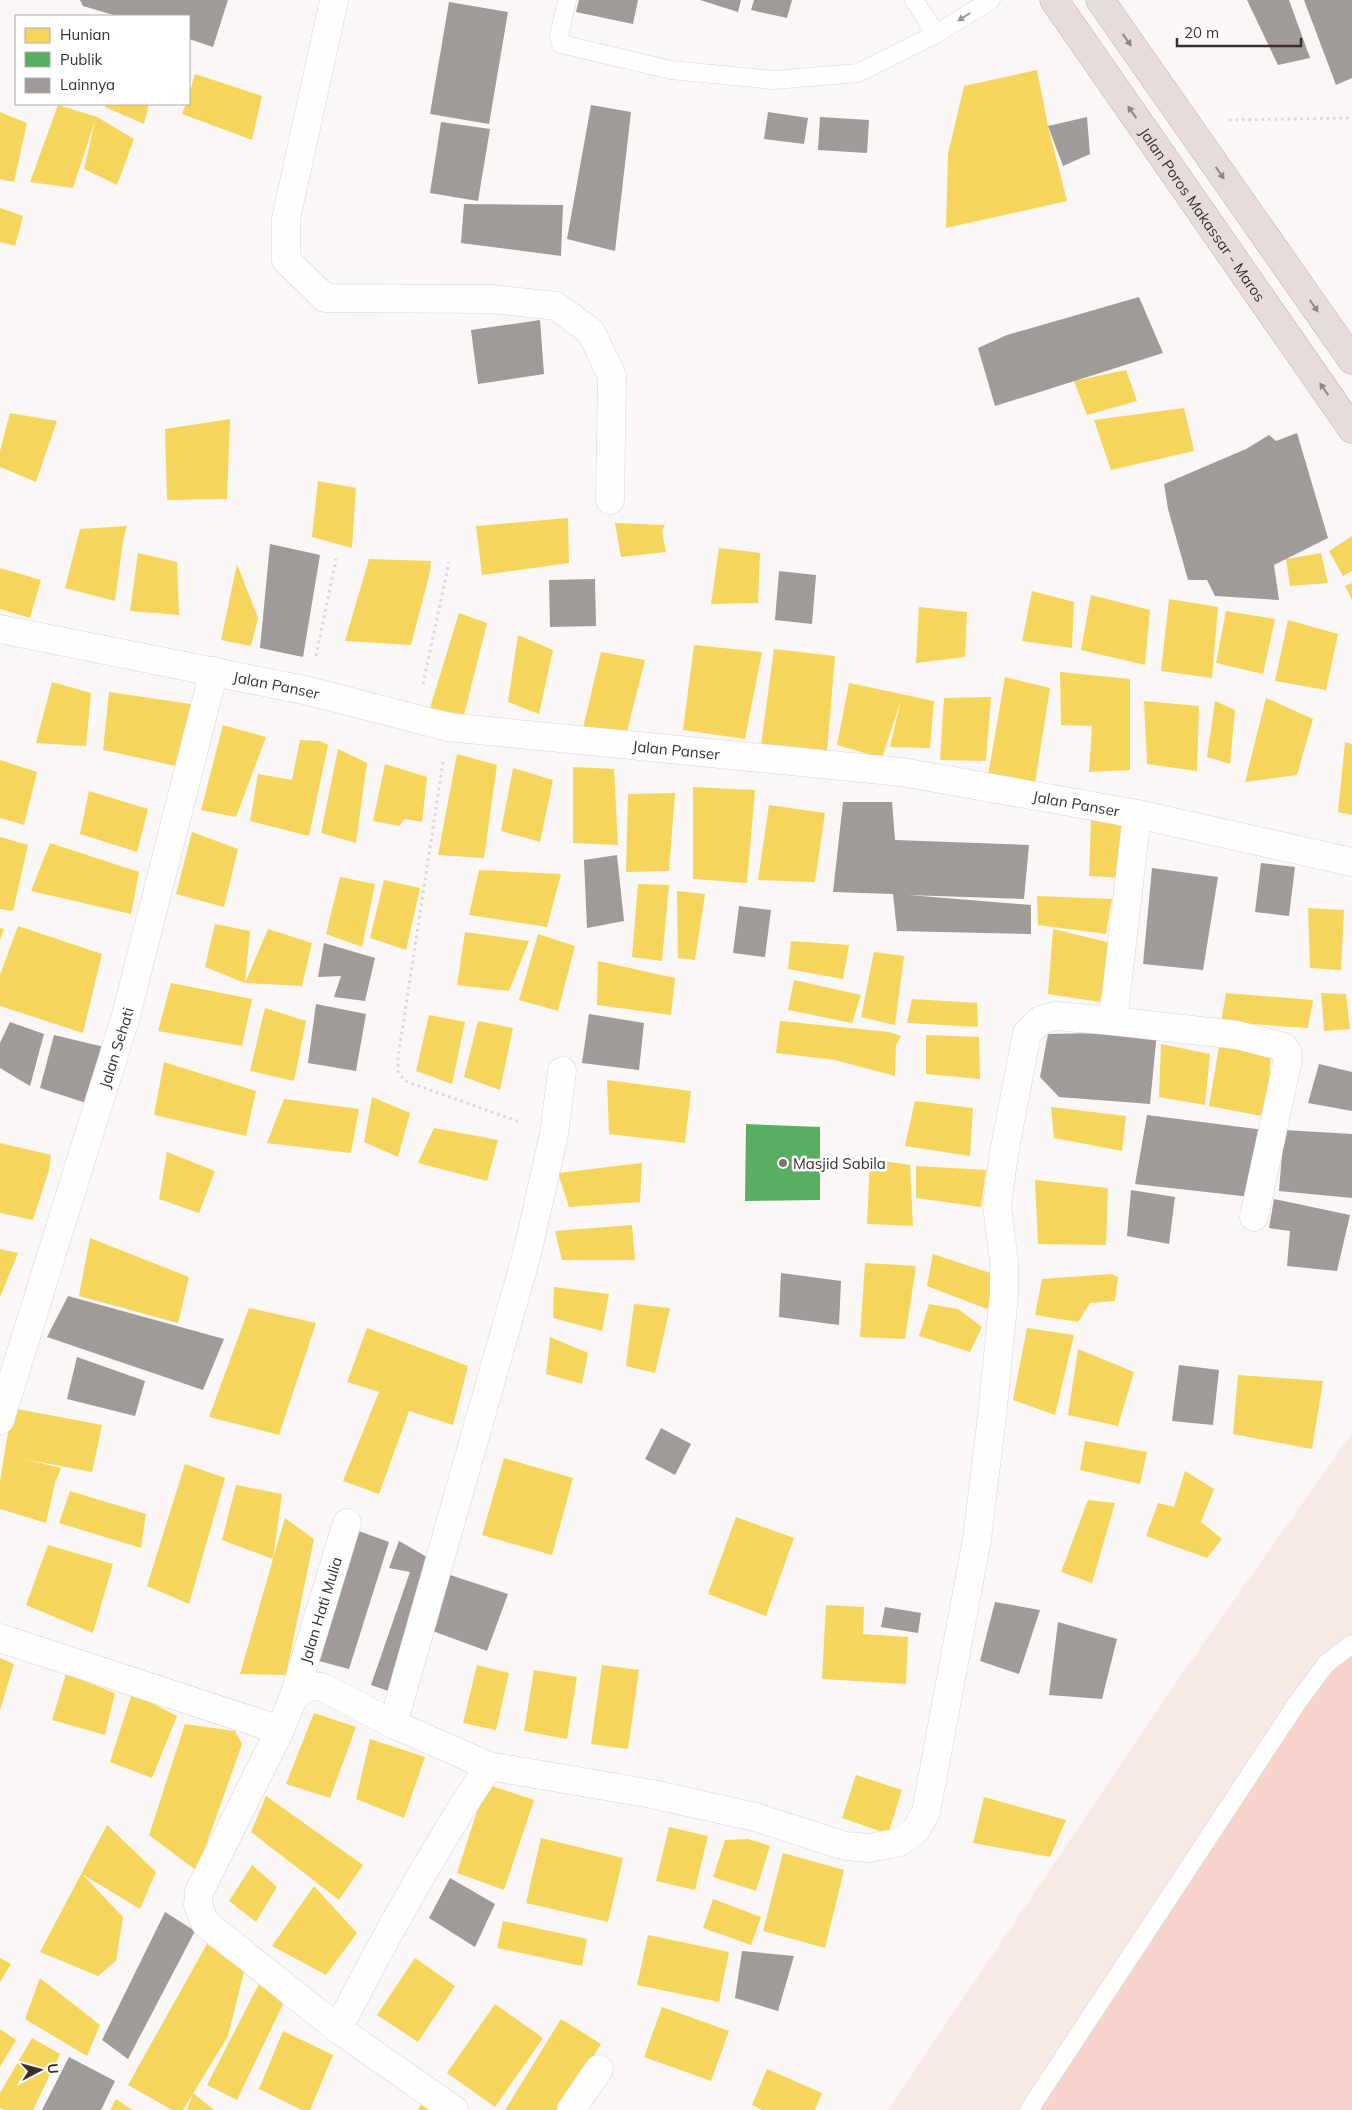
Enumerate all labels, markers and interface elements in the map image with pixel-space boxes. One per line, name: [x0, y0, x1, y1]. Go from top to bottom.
one-way arrow: [957, 12, 970, 21]
legend: [15, 15, 190, 105]
scale bar: [1177, 15, 1301, 47]
text: 20 m: [1184, 23, 1219, 42]
text: Hunian: [60, 25, 110, 44]
one-way arrow: [1122, 33, 1132, 47]
text: Publik: [60, 50, 102, 69]
text: Lainnya: [60, 75, 115, 94]
one-way arrow: [1127, 105, 1137, 119]
street label: Jalan Poros Makassar - Maros: [1136, 123, 1270, 305]
one-way arrow: [1215, 166, 1225, 180]
one-way arrow: [1309, 299, 1319, 313]
one-way arrow: [1319, 382, 1329, 396]
street label: Jalan Panser: [232, 667, 322, 703]
street label: Jalan Panser: [632, 736, 721, 763]
street label: Jalan Panser: [1031, 786, 1122, 820]
street label: Jalan Sehati: [95, 1005, 137, 1090]
place label: Masjid Sabila: [793, 1154, 886, 1173]
marker: Masjid Sabila: [777, 1157, 789, 1169]
street label: Jalan Hati Mulia: [295, 1554, 346, 1665]
north arrow: [15, 2045, 65, 2095]
text: U: [43, 2063, 62, 2075]

